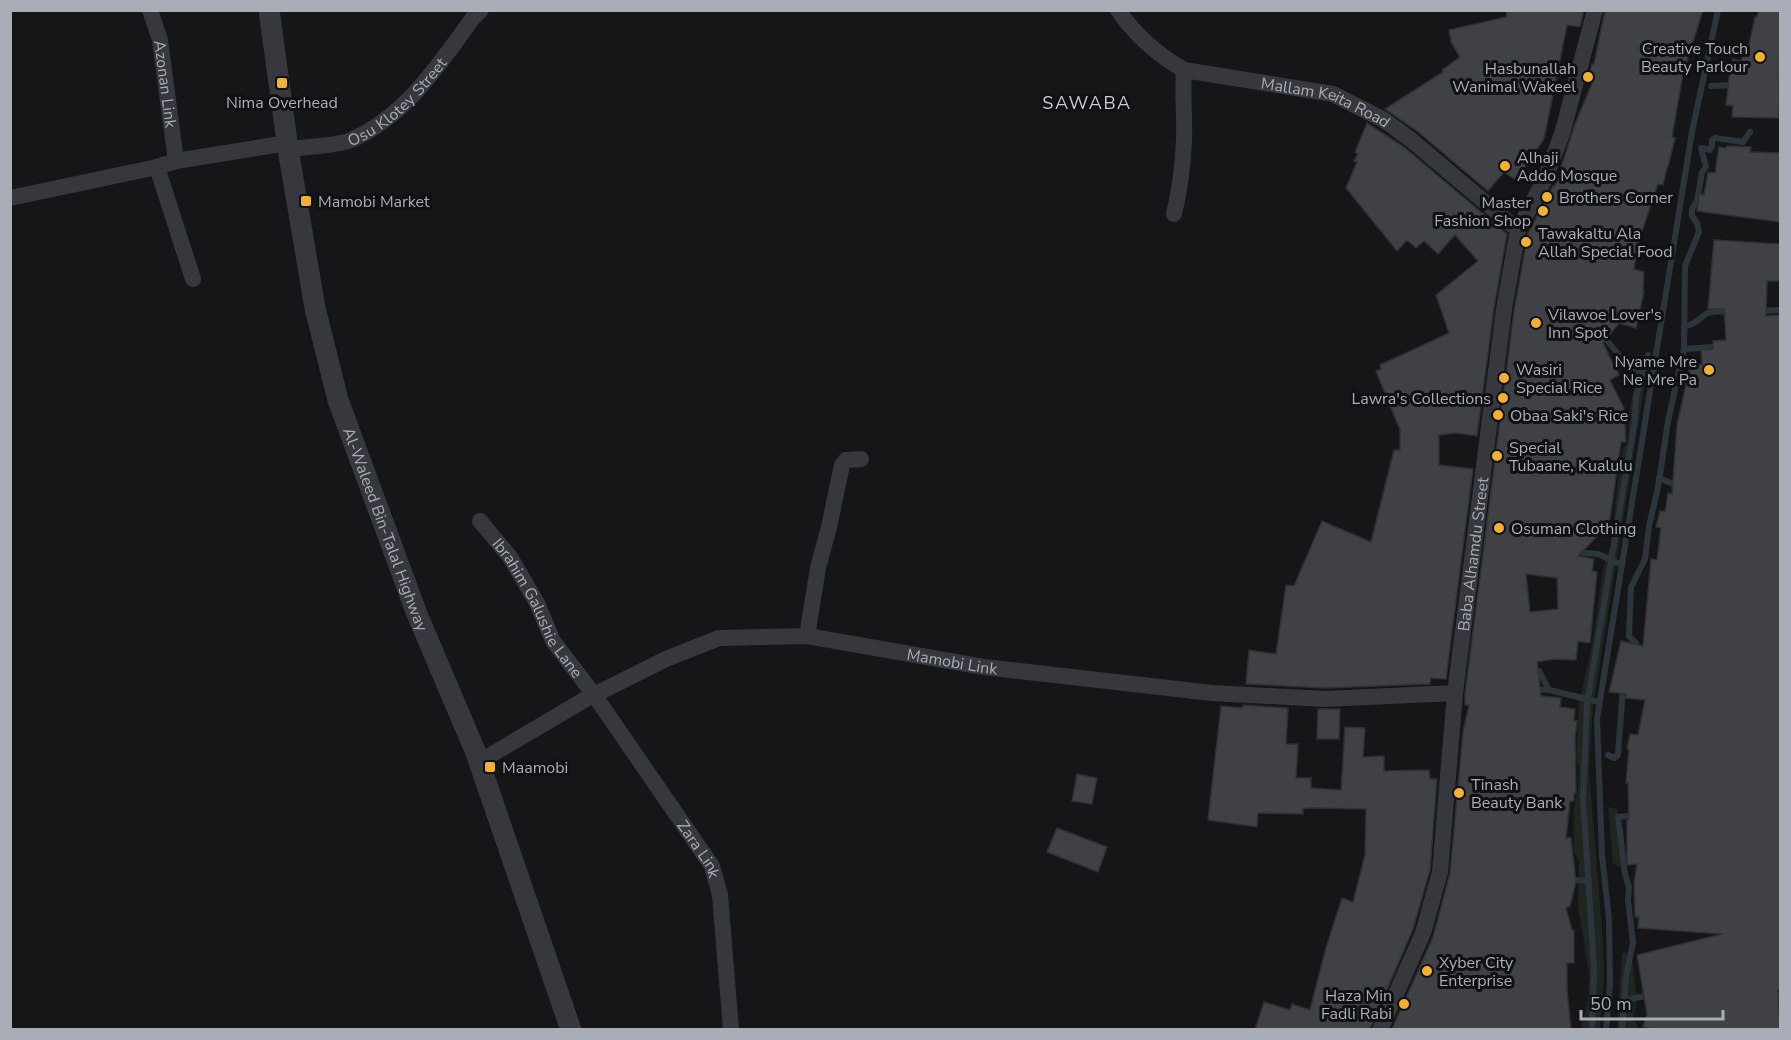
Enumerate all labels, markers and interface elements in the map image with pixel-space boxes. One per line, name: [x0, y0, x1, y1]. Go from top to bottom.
place label: Creative Touch Beauty Parlour: [1641, 38, 1748, 78]
street label: Azonan Link: [148, 39, 182, 130]
marker: Creative Touch Beauty Parlour: [1753, 50, 1767, 64]
street label: Osu Klotey Street: [344, 53, 452, 152]
place label: Hasbunallah Wanimal Wakeel: [1452, 58, 1576, 98]
marker: Hasbunallah Wanimal Wakeel: [1581, 70, 1595, 84]
street label: Mallam Keita Road: [1259, 73, 1394, 133]
marker: Nima Overhead: [275, 76, 289, 90]
district label: SAWABA: [1042, 91, 1132, 115]
place label: Nima Overhead: [226, 92, 338, 114]
place label: Alhaji Addo Mosque: [1517, 147, 1617, 187]
marker: Alhaji Addo Mosque: [1498, 159, 1512, 173]
place label: Brothers Corner: [1559, 187, 1673, 209]
marker: Brothers Corner: [1540, 190, 1554, 204]
place label: Mamobi Market: [318, 191, 430, 213]
place label: Master Fashion Shop: [1434, 192, 1531, 232]
marker: Mamobi Market: [299, 194, 313, 208]
marker: Master Fashion Shop: [1536, 204, 1550, 218]
place label: Tawakaltu Ala Allah Special Food: [1538, 223, 1673, 263]
marker: Tawakaltu Ala Allah Special Food: [1519, 235, 1533, 249]
place label: Vilawoe Lover's Inn Spot: [1547, 304, 1662, 344]
marker: Vilawoe Lover's Inn Spot: [1529, 316, 1543, 330]
place label: Nyame Mre Ne Mre Pa: [1614, 351, 1697, 391]
place label: Wasiri Special Rice: [1516, 359, 1602, 399]
marker: Nyame Mre Ne Mre Pa: [1702, 363, 1716, 377]
marker: Wasiri Special Rice: [1497, 371, 1511, 385]
place label: Lawra's Collections: [1352, 388, 1491, 410]
marker: Lawra's Collections: [1496, 391, 1510, 405]
place label: Obaa Saki's Rice: [1510, 405, 1628, 427]
marker: Obaa Saki's Rice: [1491, 408, 1505, 422]
street label: Al-Waleed Bin-Talal Highway: [337, 424, 433, 635]
place label: Special Tubaane, Kualulu: [1509, 437, 1633, 477]
marker: Special Tubaane, Kualulu: [1490, 449, 1504, 463]
street label: Baba Alhamdu Street: [1453, 476, 1494, 633]
place label: Osuman Clothing: [1511, 518, 1636, 540]
marker: Osuman Clothing: [1492, 521, 1506, 535]
street label: Ibrahim Galushie Lane: [487, 534, 587, 683]
street label: Mamobi Link: [905, 644, 999, 681]
place label: Maamobi: [502, 757, 568, 779]
marker: Maamobi: [483, 760, 497, 774]
place label: Tinash Beauty Bank: [1471, 774, 1563, 814]
marker: Tinash Beauty Bank: [1452, 786, 1466, 800]
street label: Zara Link: [672, 816, 725, 881]
place label: Xyber City Enterprise: [1439, 952, 1514, 992]
marker: Xyber City Enterprise: [1420, 964, 1434, 978]
scale bar: [1581, 983, 1724, 1021]
place label: Haza Min Fadli Rabi: [1321, 985, 1392, 1025]
text: 50 m: [1590, 992, 1632, 1016]
marker: Haza Min Fadli Rabi: [1397, 997, 1411, 1011]

